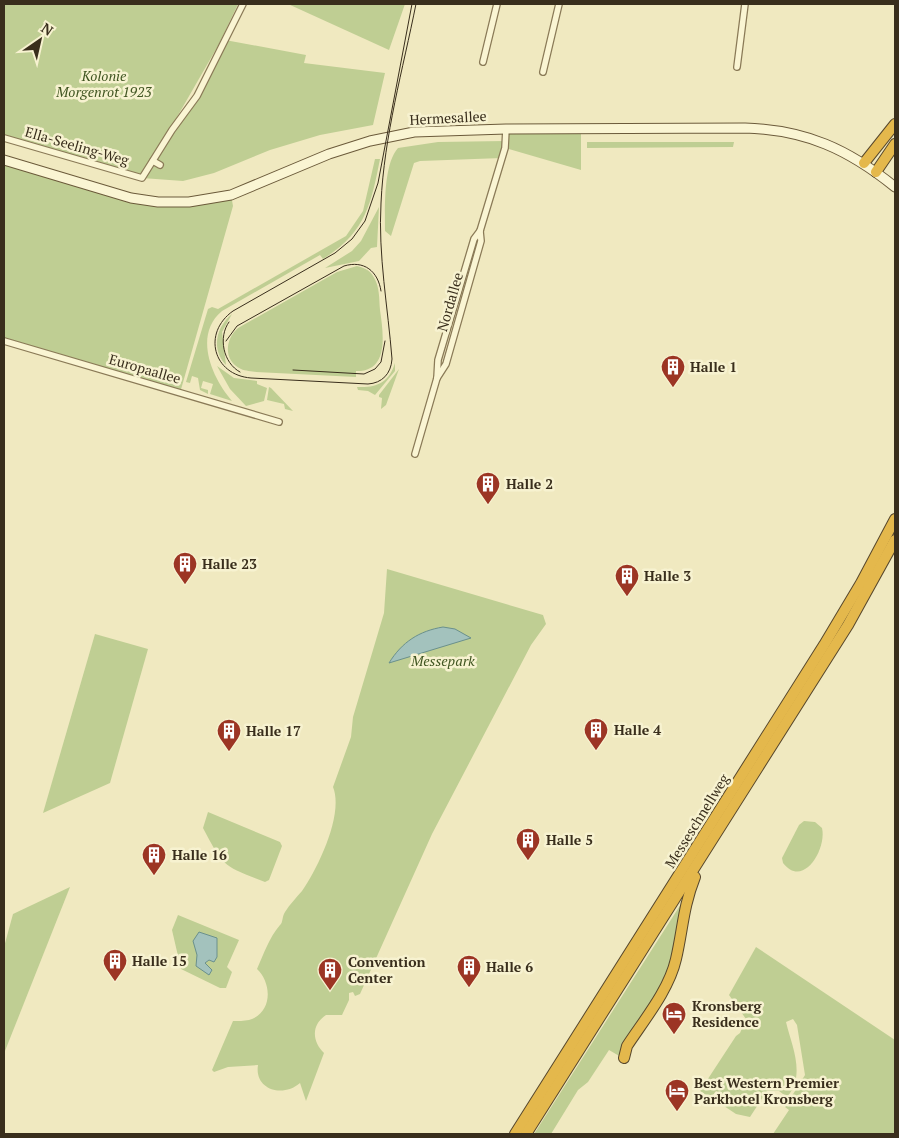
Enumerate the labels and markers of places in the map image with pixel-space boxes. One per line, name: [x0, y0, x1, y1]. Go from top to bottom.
building icon: Halle 1: [660, 354, 686, 388]
place label: Halle 1: [690, 357, 737, 376]
building icon: Halle 2: [475, 471, 501, 505]
place label: Halle 2: [506, 474, 553, 493]
building icon: Halle 23: [172, 551, 198, 585]
place label: Halle 23: [202, 554, 257, 573]
building icon: Halle 3: [614, 563, 640, 597]
place label: Halle 3: [644, 566, 691, 585]
building icon: Halle 4: [583, 717, 609, 751]
building icon: Halle 17: [216, 718, 242, 752]
place label: Halle 4: [614, 720, 661, 739]
place label: Halle 17: [246, 721, 301, 740]
building icon: Halle 5: [515, 827, 541, 861]
place label: Halle 5: [546, 830, 593, 849]
building icon: Halle 16: [141, 842, 167, 876]
place label: Halle 16: [172, 845, 227, 864]
building icon: Halle 15: [102, 948, 128, 982]
place label: Halle 15: [132, 951, 187, 970]
place label: Convention Center: [348, 952, 426, 987]
building icon: Halle 6: [456, 954, 482, 988]
building icon: Convention Center: [317, 957, 343, 991]
place label: Halle 6: [486, 957, 533, 976]
place label: Kronsberg Residence: [692, 996, 762, 1031]
hotel icon: Kronsberg Residence: [661, 1001, 687, 1035]
place label: Best Western Premier Parkhotel Kronsberg: [694, 1073, 839, 1108]
hotel icon: Best Western Premier Parkhotel Kronsberg: [664, 1078, 690, 1112]

